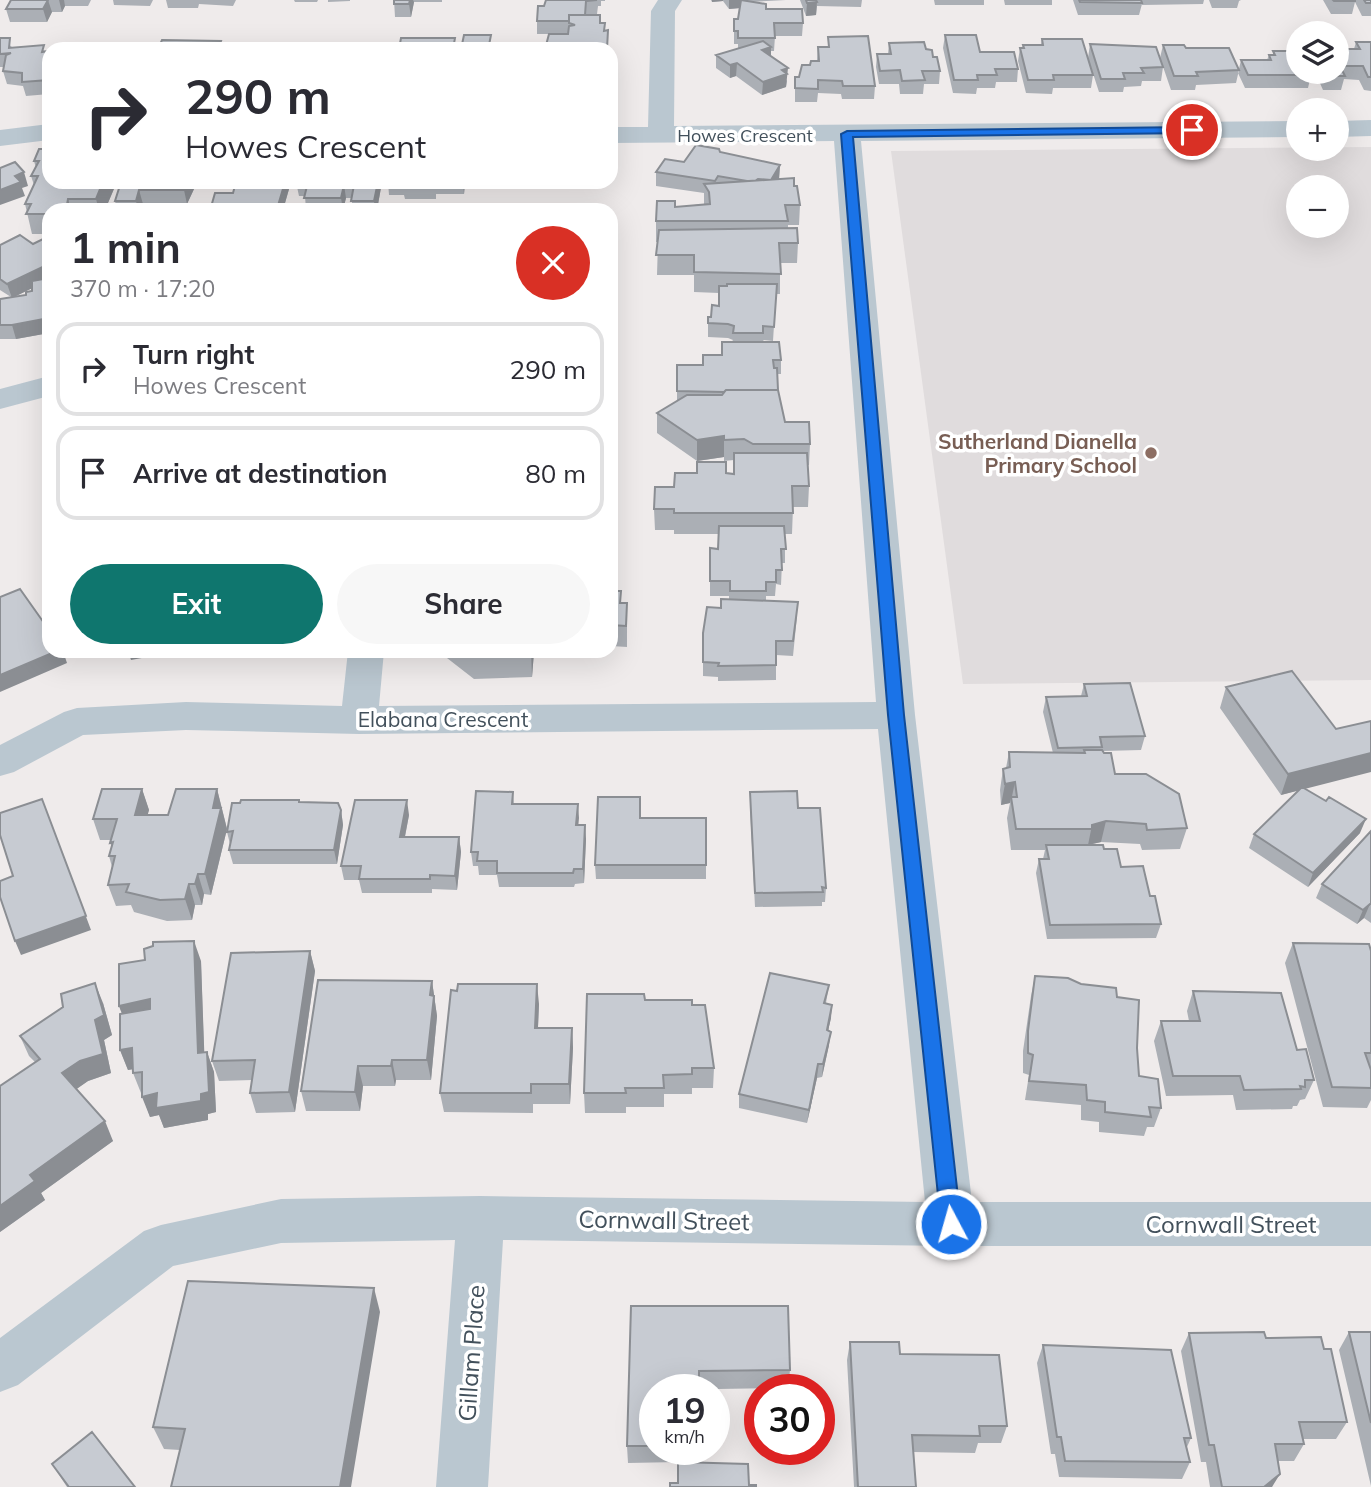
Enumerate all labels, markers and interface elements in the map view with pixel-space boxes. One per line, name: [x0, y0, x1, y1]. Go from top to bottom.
map controls: [1286, 21, 1349, 238]
button: layers: [1286, 21, 1349, 84]
text: 290 m: [185, 65, 331, 126]
icon: right: [70, 70, 161, 161]
button: +: [1286, 98, 1349, 161]
pin: [1162, 100, 1222, 160]
icon: arrive: [1173, 111, 1211, 149]
street label: Howes Crescent: [677, 124, 813, 147]
text: Howes Crescent: [185, 126, 426, 166]
button: −: [1286, 175, 1349, 238]
text: 1 min: [70, 221, 181, 274]
button: close: [516, 226, 590, 300]
text: 370 m · 17:20: [70, 274, 215, 303]
text: Turn right: [133, 338, 254, 371]
icon: right: [74, 350, 112, 388]
text: 290 m: [510, 353, 586, 386]
text: Howes Crescent: [133, 371, 306, 400]
place label: Sutherland Dianella Primary School: [938, 428, 1137, 478]
marker: Sutherland Dianella Primary School: [1143, 445, 1159, 461]
icon: arrive: [74, 454, 112, 492]
text: Arrive at destination: [133, 457, 388, 490]
text: 80 m: [525, 457, 586, 490]
button: Exit: [70, 564, 323, 644]
button: Share: [337, 564, 590, 644]
street label: Elabana Crescent: [358, 706, 528, 732]
position arrow: [914, 1187, 988, 1261]
street label: Cornwall Street: [578, 1204, 750, 1236]
street label: Cornwall Street: [1145, 1209, 1317, 1239]
street label: Gillam Place: [451, 1284, 491, 1422]
speed limit sign: 30: [744, 1374, 835, 1465]
text: 19: [663, 1388, 706, 1432]
text: km/h: [664, 1425, 705, 1448]

